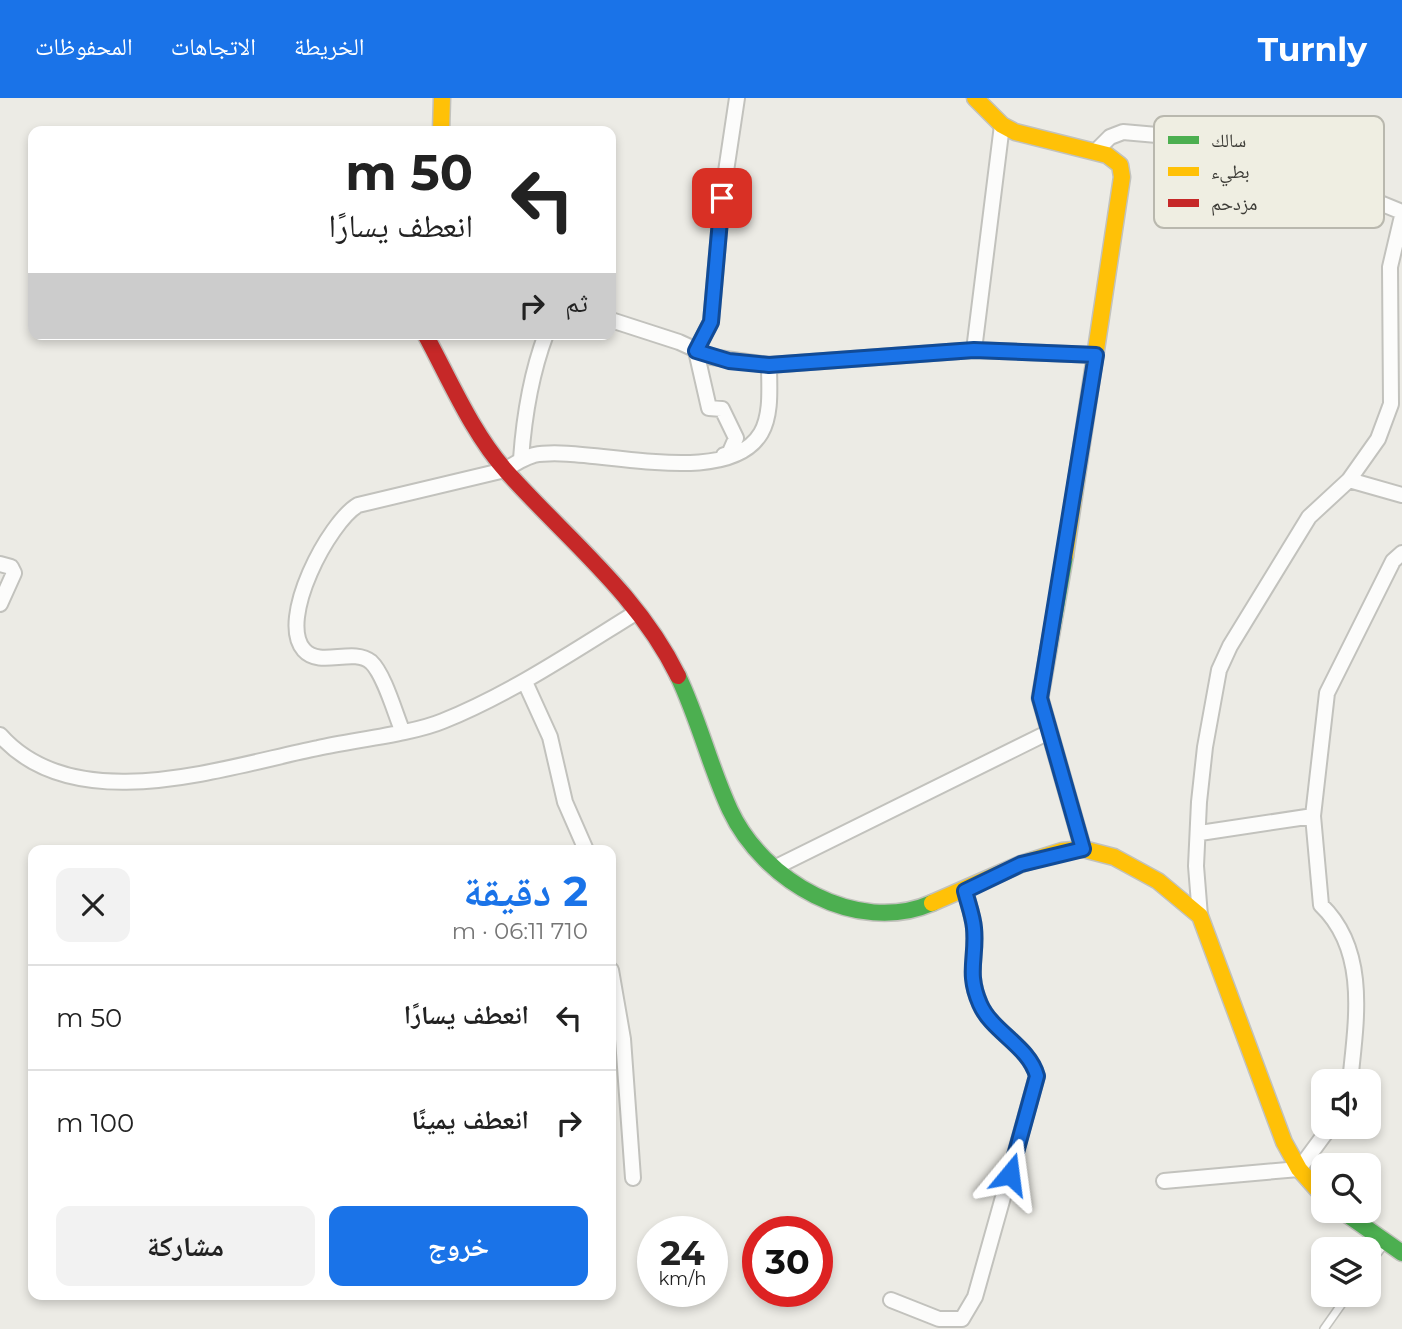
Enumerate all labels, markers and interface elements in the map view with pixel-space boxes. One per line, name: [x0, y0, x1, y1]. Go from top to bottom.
text: Turnly: [1258, 29, 1367, 69]
text: المحفوظات: [35, 32, 133, 61]
text: الاتجاهات: [171, 32, 256, 61]
text: الخريطة: [294, 32, 365, 61]
legend: [1154, 116, 1384, 228]
text: سالك: [1211, 129, 1246, 152]
text: 50 m: [345, 143, 473, 202]
icon: left: [497, 154, 588, 245]
text: بطيء: [1211, 160, 1250, 187]
pin: [692, 168, 752, 228]
icon: arrive: [703, 179, 741, 217]
text: مزدحم: [1211, 192, 1257, 216]
text: انعطف يسارًا: [328, 206, 473, 245]
icon: right: [513, 287, 551, 325]
text: ثم: [565, 287, 588, 319]
text: 2 دقيقة: [463, 865, 588, 917]
button: close: [56, 868, 130, 942]
text: 710 m · 06:11: [452, 917, 588, 945]
text: انعطف يسارًا: [404, 999, 529, 1031]
icon: left: [550, 999, 588, 1037]
text: 50 m: [56, 1002, 122, 1034]
map controls: [1311, 1069, 1381, 1307]
button: sound: [1311, 1069, 1381, 1139]
text: انعطف يمينًا: [411, 1104, 529, 1136]
icon: right: [550, 1104, 588, 1142]
text: 100 m: [56, 1107, 134, 1139]
position arrow: [973, 1137, 1047, 1211]
button: search: [1311, 1153, 1381, 1223]
button: مشاركة: [56, 1206, 315, 1286]
button: خروج: [329, 1206, 588, 1286]
speed limit sign: 30: [742, 1216, 833, 1307]
text: 24: [660, 1231, 705, 1274]
button: layers: [1311, 1237, 1381, 1307]
text: km/h: [658, 1268, 707, 1290]

